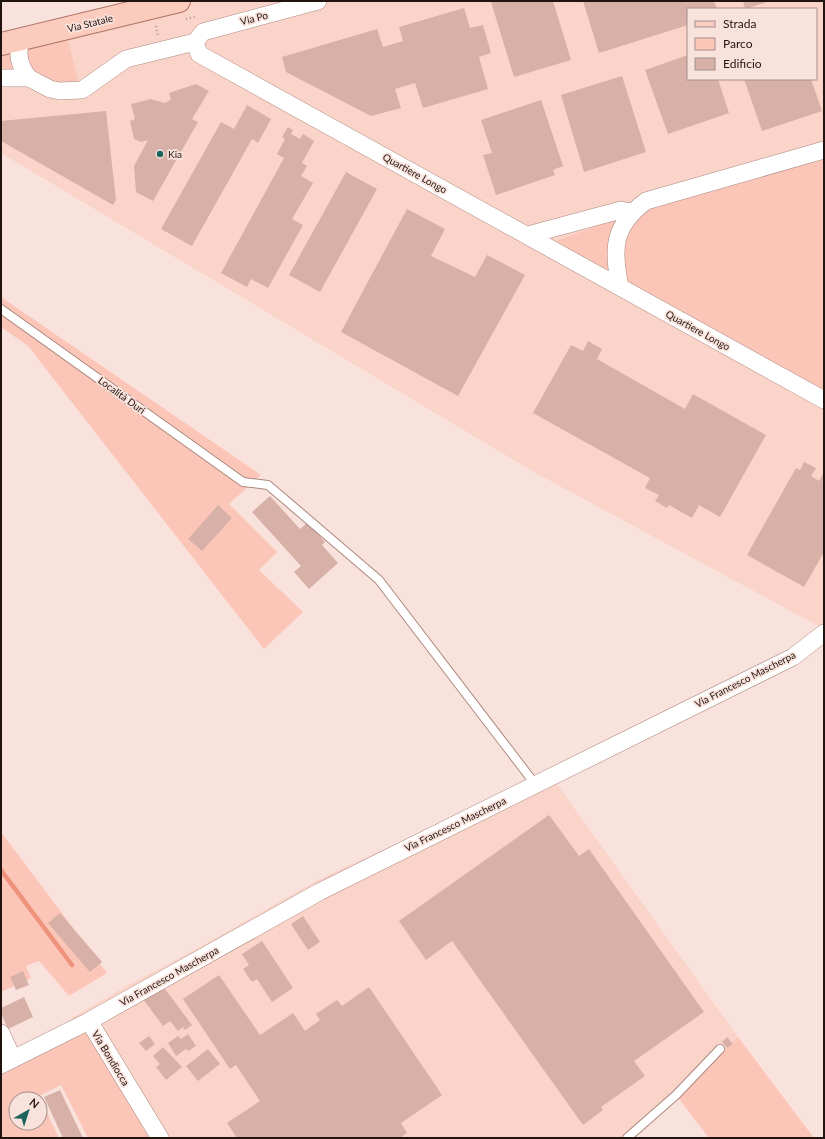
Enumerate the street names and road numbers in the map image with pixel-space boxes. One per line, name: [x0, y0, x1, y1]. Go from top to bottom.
street label: Via Po: [239, 9, 269, 27]
street label: Via Statale: [66, 12, 114, 34]
street label: Quartiere Longo: [381, 150, 450, 196]
street label: Quartiere Longo: [664, 307, 733, 353]
street label: Località Duri: [96, 374, 148, 416]
street label: Via Francesco Mascherpa: [693, 648, 797, 710]
street label: Via Francesco Mascherpa: [402, 794, 508, 854]
street label: Via Francesco Mascherpa: [117, 944, 221, 1008]
street label: Via Bondiocca: [90, 1028, 132, 1088]

